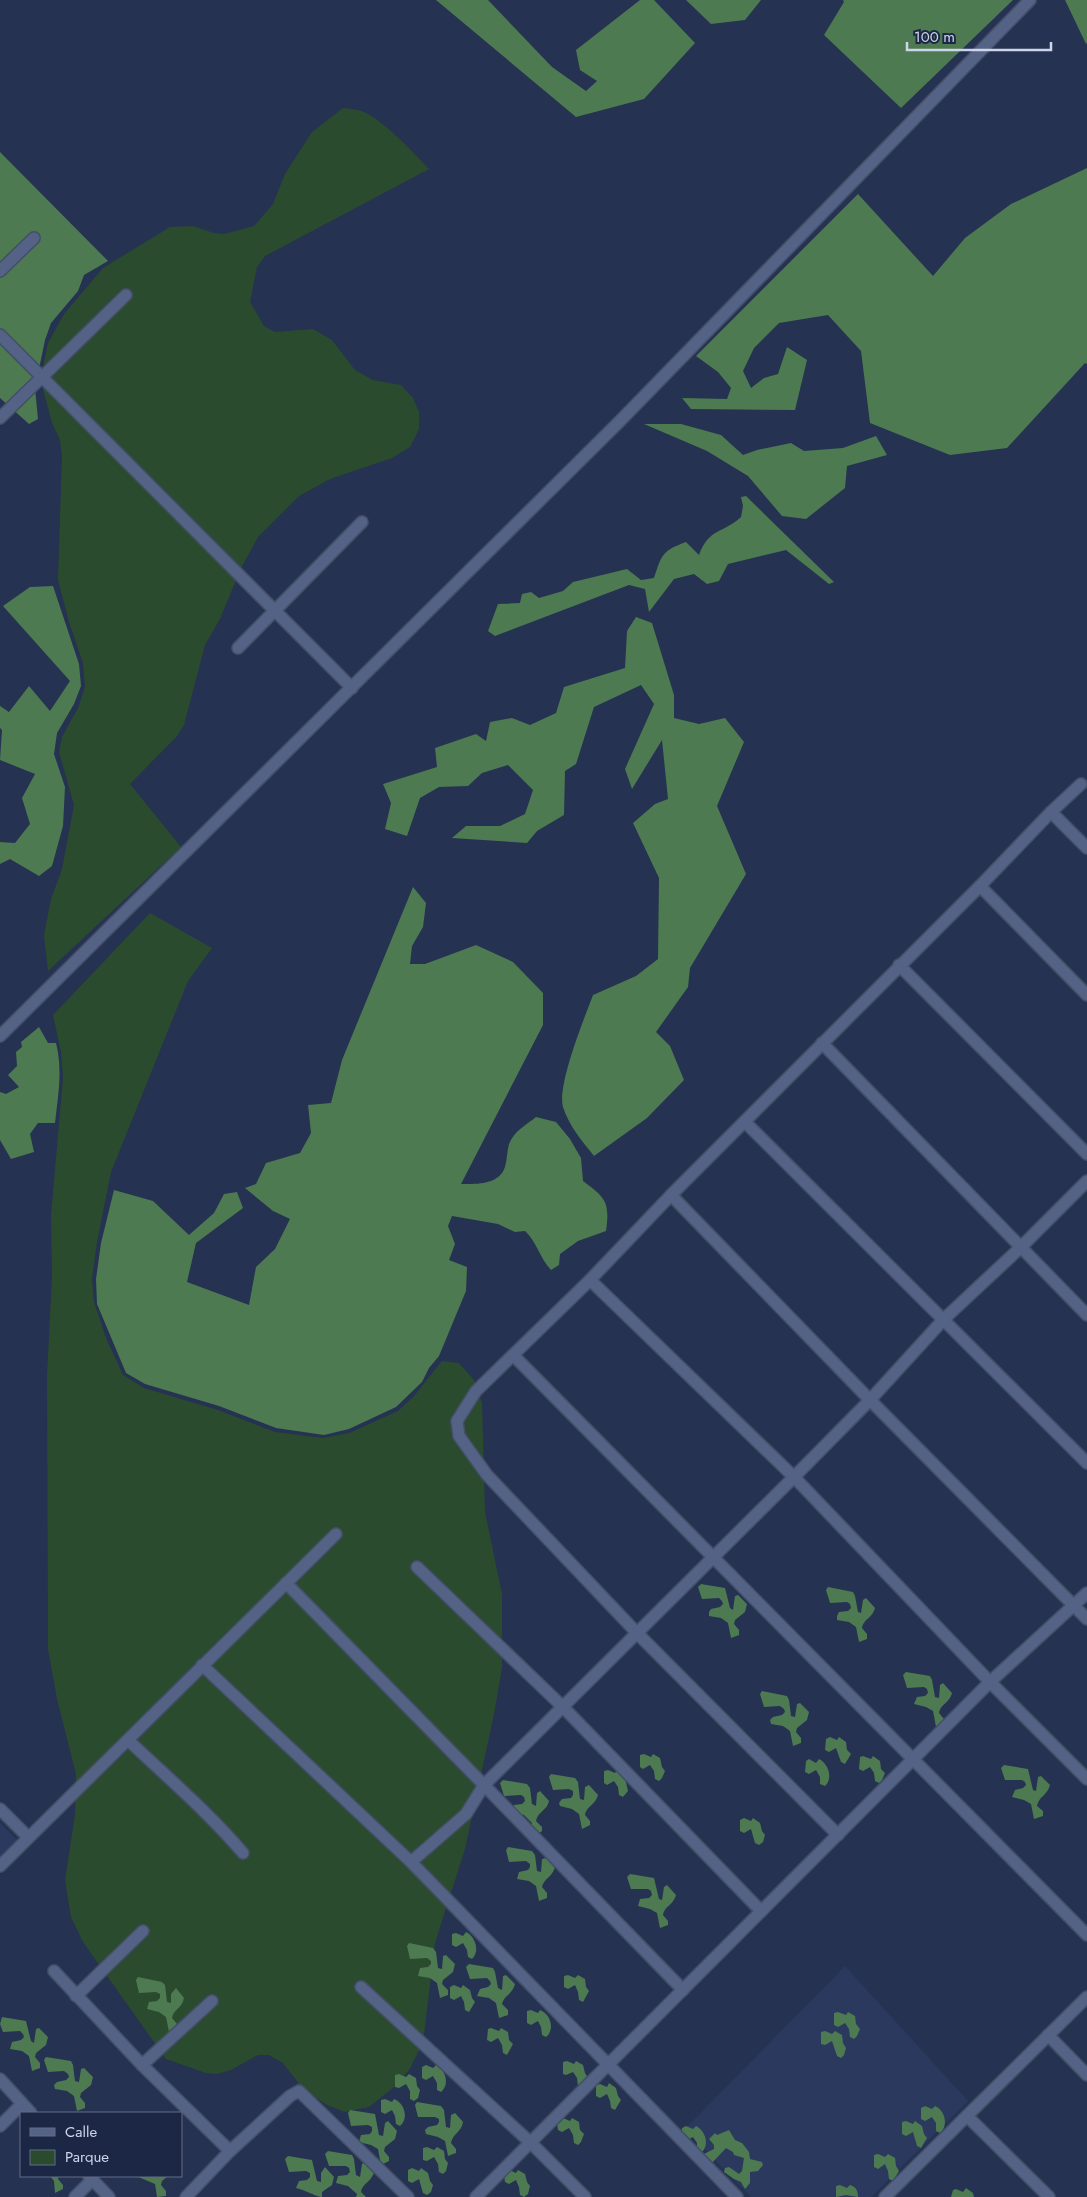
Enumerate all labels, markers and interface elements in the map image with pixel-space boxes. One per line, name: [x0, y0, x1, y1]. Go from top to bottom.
scale bar: [907, 20, 1051, 52]
text: 100 m: [914, 26, 955, 48]
legend: [20, 2112, 182, 2177]
text: Calle: [65, 2121, 97, 2143]
text: Parque: [65, 2146, 109, 2168]

